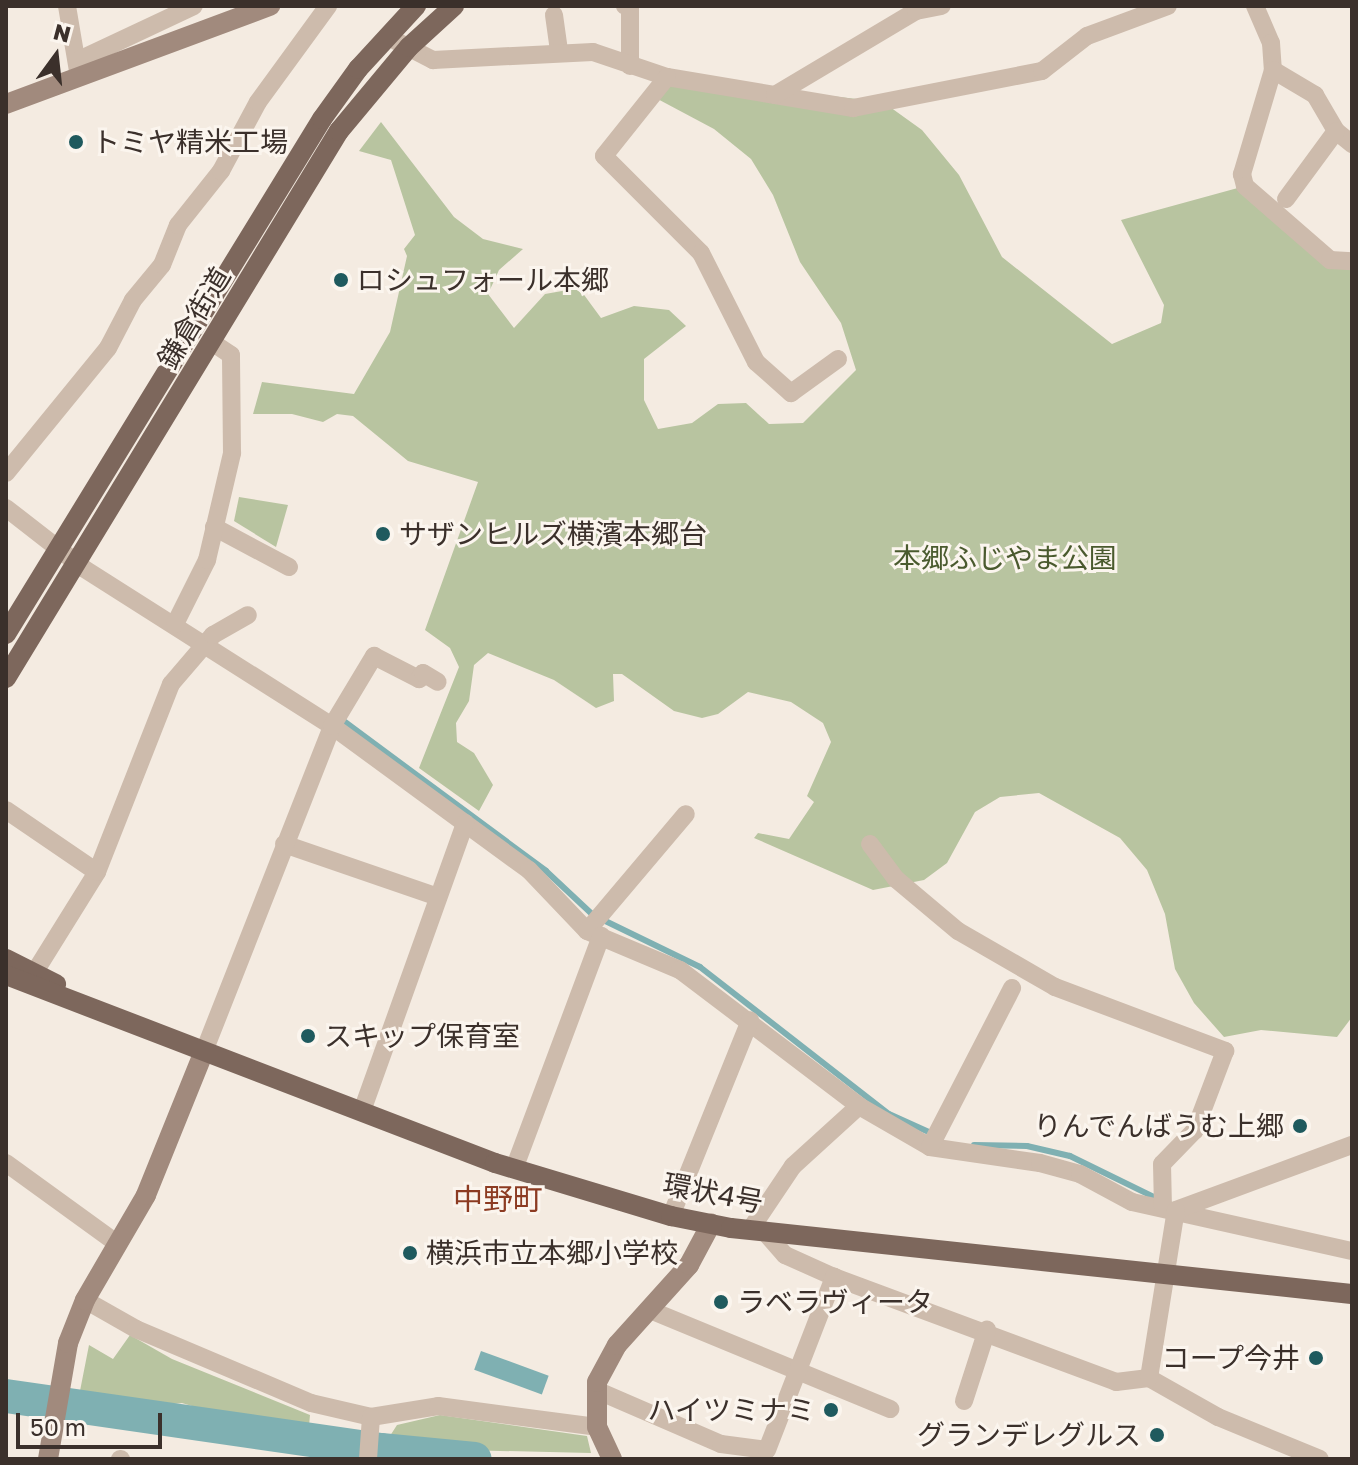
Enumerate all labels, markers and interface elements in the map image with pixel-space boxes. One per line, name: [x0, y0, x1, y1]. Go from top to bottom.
north arrow: [16, 16, 96, 96]
text: N: [51, 17, 74, 48]
place label: トミヤ精米工場: [92, 125, 288, 159]
marker: トミヤ精米工場: [67, 133, 85, 151]
street label: 鎌倉街道: [151, 261, 237, 375]
place label: ロシュフォール本郷: [357, 263, 609, 297]
marker: ロシュフォール本郷: [332, 271, 350, 289]
place label: サザンヒルズ横濱本郷台: [399, 517, 707, 551]
marker: サザンヒルズ横濱本郷台: [374, 525, 392, 543]
park label: 本郷ふじやま公園: [893, 541, 1117, 575]
place label: スキップ保育室: [324, 1019, 520, 1053]
marker: スキップ保育室: [299, 1027, 317, 1045]
place label: りんでんばうむ上郷: [1032, 1109, 1284, 1143]
marker: りんでんばうむ上郷: [1291, 1117, 1309, 1135]
street label: 環状4号: [660, 1167, 766, 1219]
district label: 中野町: [453, 1181, 543, 1217]
place label: 横浜市立本郷小学校: [426, 1236, 678, 1270]
marker: 横浜市立本郷小学校: [401, 1244, 419, 1262]
place label: ラベラヴィータ: [737, 1285, 933, 1319]
marker: ラベラヴィータ: [712, 1293, 730, 1311]
place label: コープ今井: [1160, 1341, 1300, 1375]
marker: コープ今井: [1307, 1349, 1325, 1367]
place label: ハイツミナミ: [647, 1393, 815, 1427]
scale bar: [20, 1397, 166, 1447]
marker: ハイツミナミ: [822, 1401, 840, 1419]
text: 50 m: [30, 1412, 86, 1441]
place label: グランデレグルス: [917, 1418, 1141, 1452]
marker: グランデレグルス: [1148, 1426, 1166, 1444]

